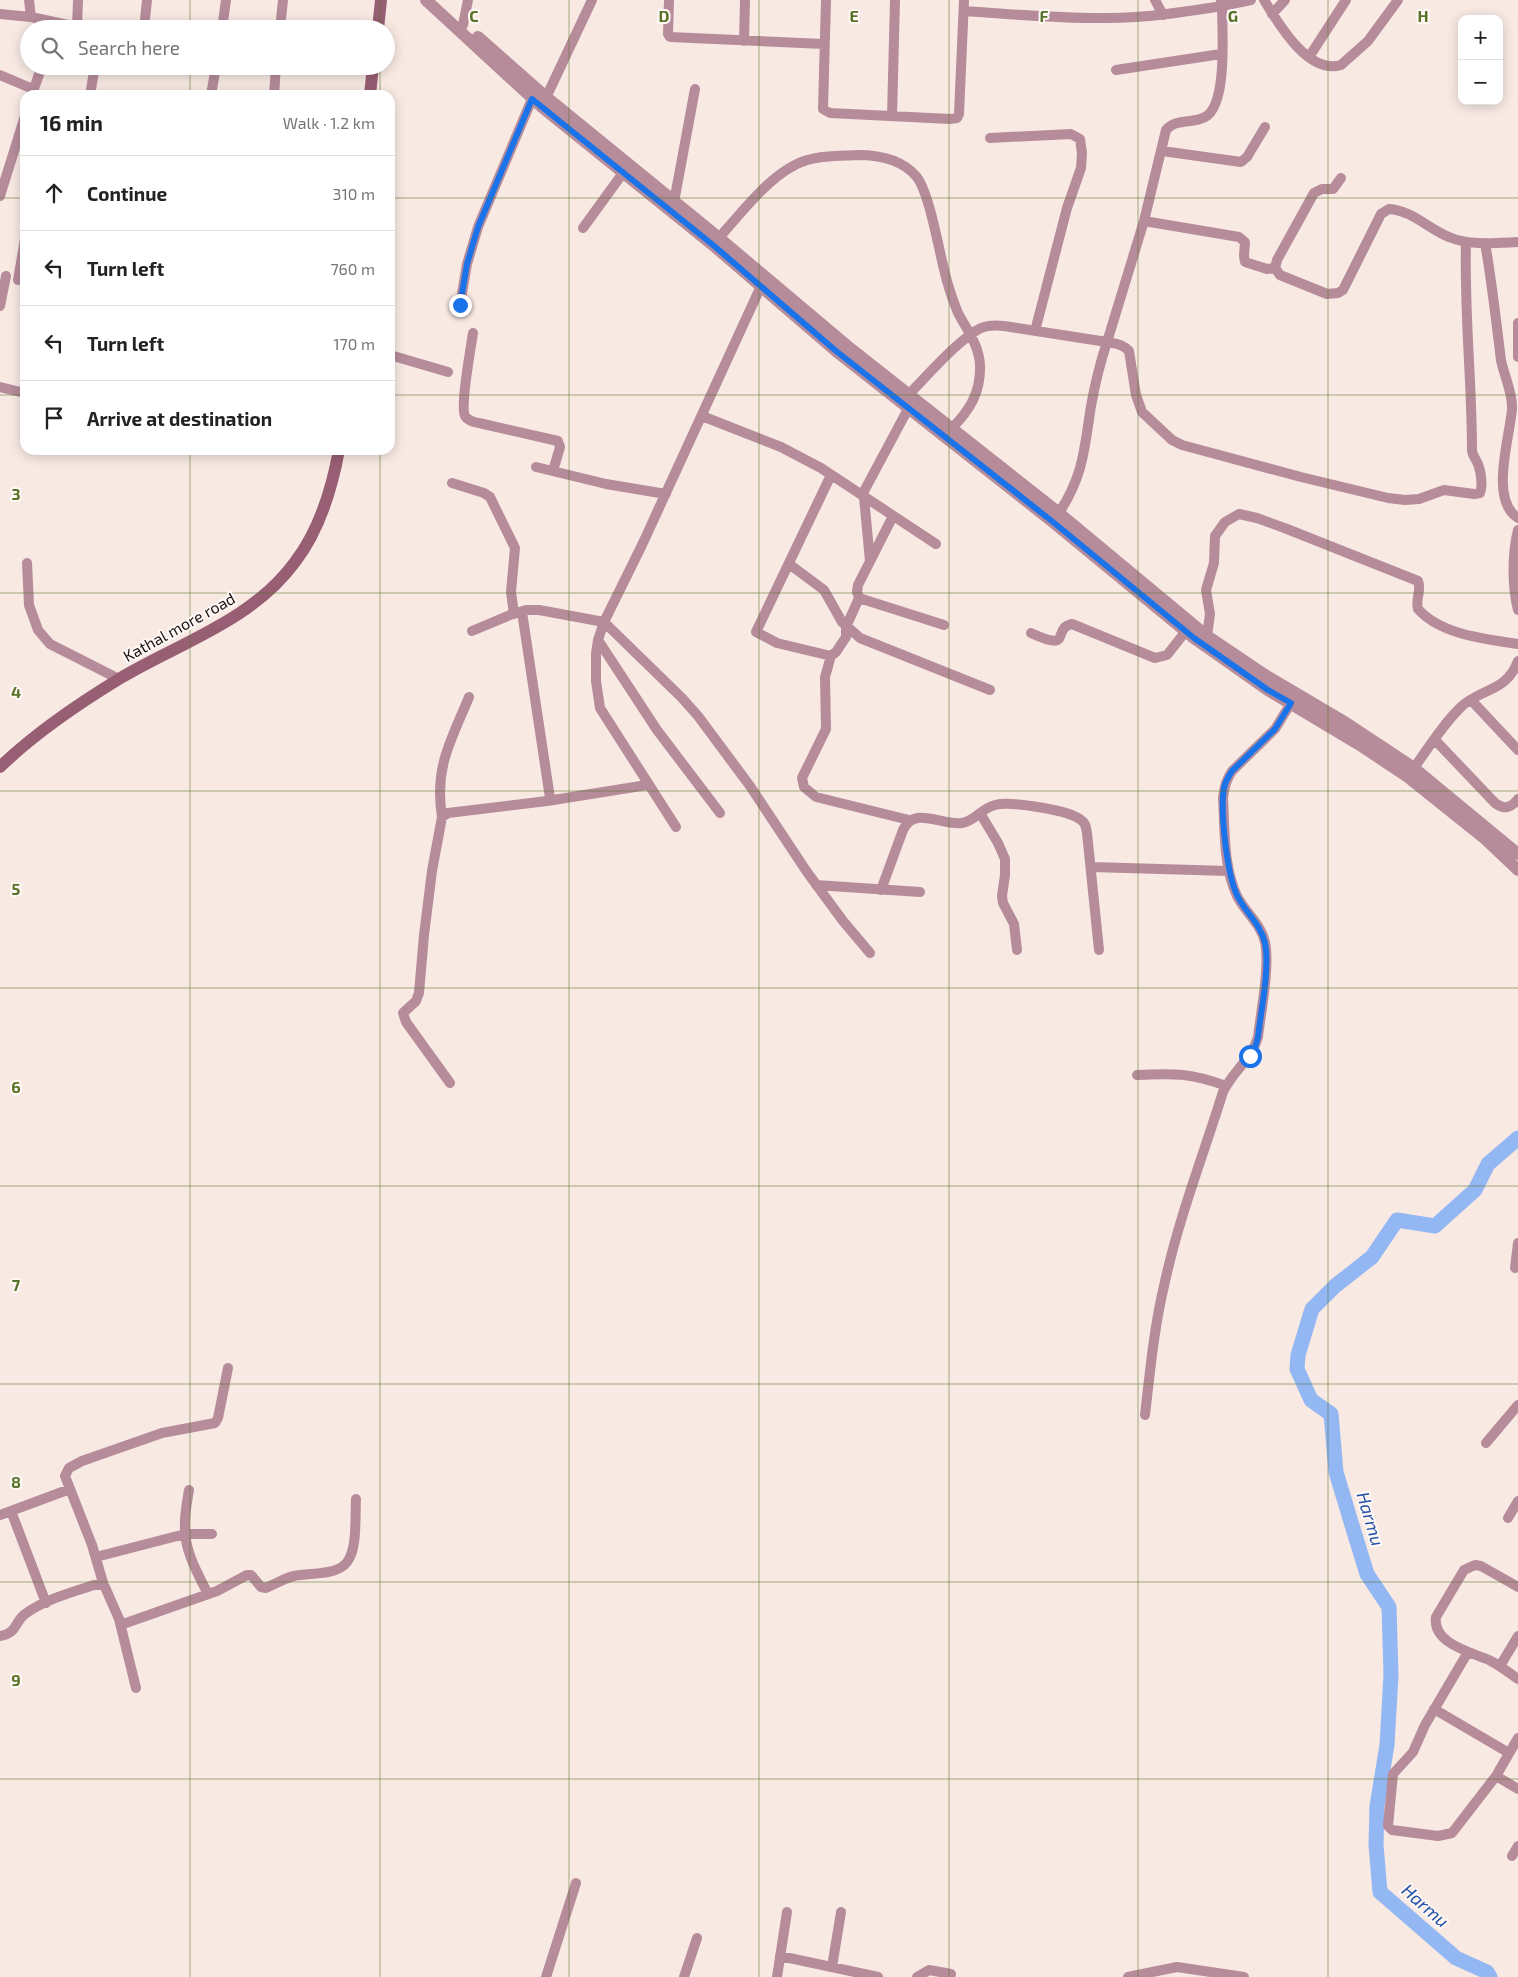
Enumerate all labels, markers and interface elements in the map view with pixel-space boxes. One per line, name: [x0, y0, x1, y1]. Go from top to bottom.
text: C: [469, 6, 479, 25]
text: D: [659, 6, 670, 25]
text: E: [849, 6, 859, 25]
text: F: [1040, 6, 1049, 25]
text: G: [1228, 6, 1238, 25]
text: H: [1417, 6, 1429, 25]
map controls: [1458, 15, 1503, 105]
button: +: [1458, 15, 1503, 60]
search box: [20, 20, 395, 75]
icon: search: [38, 34, 66, 62]
text: Search here: [78, 36, 180, 59]
button: −: [1458, 60, 1503, 105]
text: 16 min: [40, 110, 103, 135]
text: Walk · 1.2 km: [283, 113, 375, 132]
icon: ahead: [40, 179, 68, 207]
text: Continue: [87, 182, 167, 205]
text: 310 m: [333, 184, 375, 203]
icon: left: [40, 254, 68, 282]
text: Turn left: [87, 257, 164, 280]
text: 760 m: [330, 259, 375, 278]
route end: [449, 294, 472, 317]
icon: left: [40, 329, 68, 357]
text: Turn left: [87, 332, 164, 355]
text: 170 m: [333, 334, 375, 353]
icon: arrive: [40, 404, 68, 432]
text: Arrive at destination: [87, 407, 272, 430]
text: 3: [11, 484, 21, 503]
street label: Kathal more road: [119, 588, 238, 665]
text: 4: [11, 682, 21, 701]
text: 5: [12, 879, 21, 898]
route start: [1239, 1045, 1262, 1068]
text: 6: [11, 1077, 21, 1096]
text: 7: [12, 1275, 21, 1294]
text: 8: [11, 1472, 21, 1491]
water label: Harmu: [1352, 1489, 1390, 1548]
text: 9: [11, 1670, 21, 1689]
water label: Harmu: [1398, 1879, 1454, 1932]

